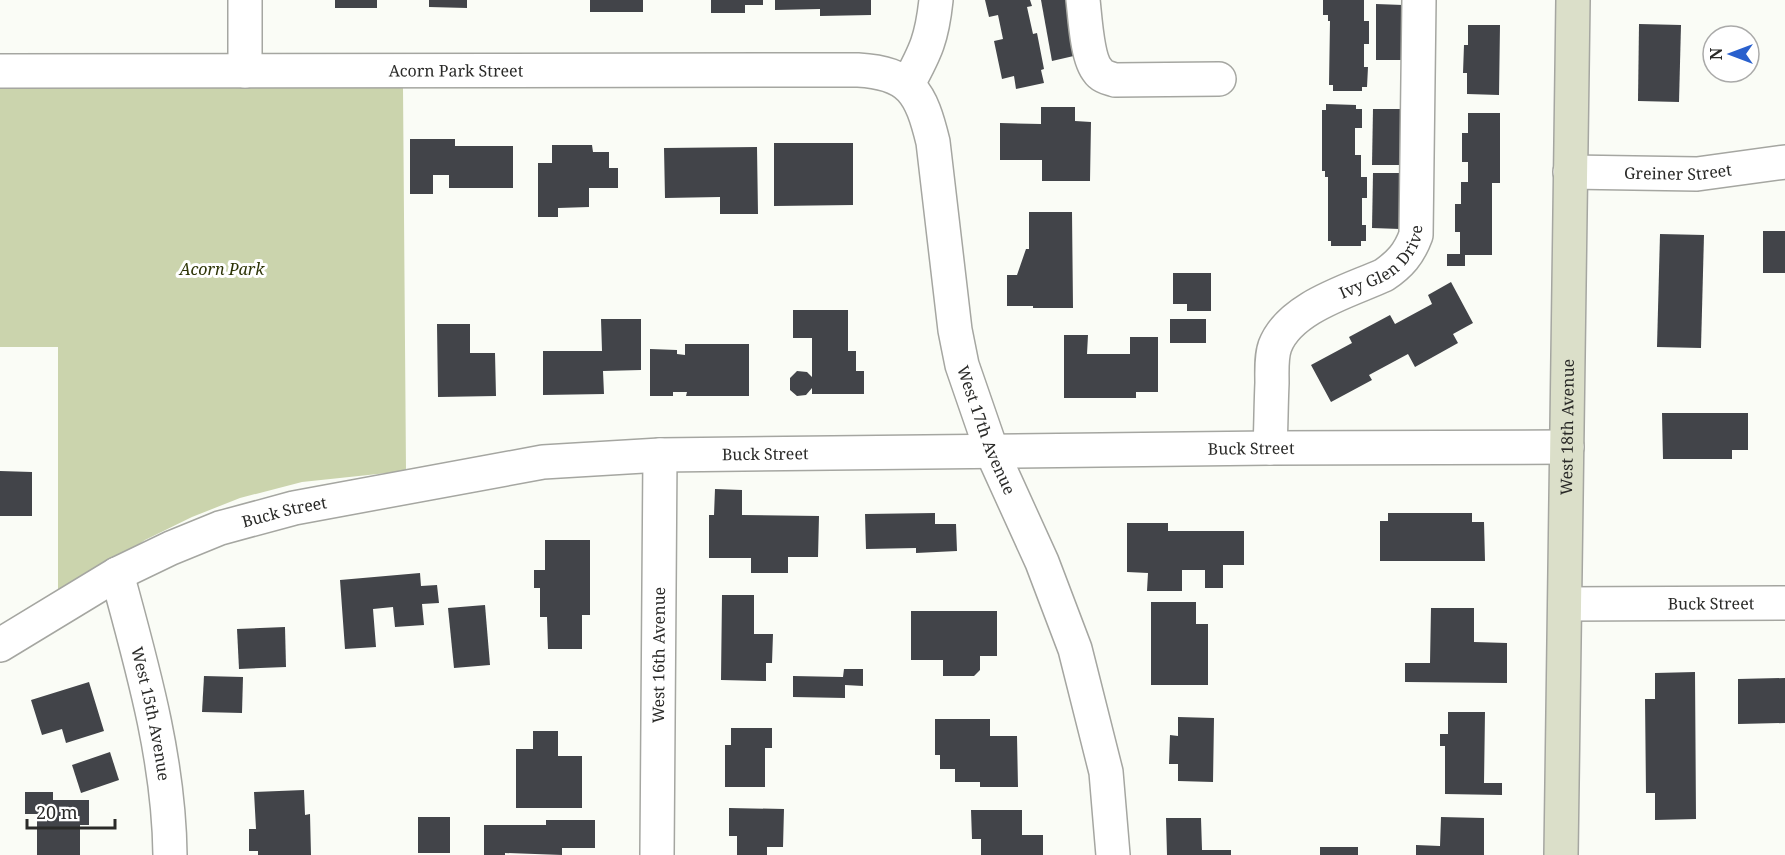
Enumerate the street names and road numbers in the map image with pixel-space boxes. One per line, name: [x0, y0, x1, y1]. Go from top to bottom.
street label: Acorn Park Street: [389, 59, 524, 82]
street label: Greiner Street: [1624, 158, 1733, 185]
street label: Ivy Glen Drive: [1336, 225, 1427, 303]
street label: West 18th Avenue: [1555, 359, 1579, 495]
street label: West 17th Avenue: [952, 362, 1021, 498]
street label: Buck Street: [1208, 437, 1295, 460]
street label: Buck Street: [722, 442, 809, 465]
street label: Buck Street: [239, 491, 329, 533]
street label: West 16th Avenue: [647, 587, 670, 723]
street label: Buck Street: [1668, 592, 1755, 615]
street label: West 15th Avenue: [126, 644, 175, 782]

